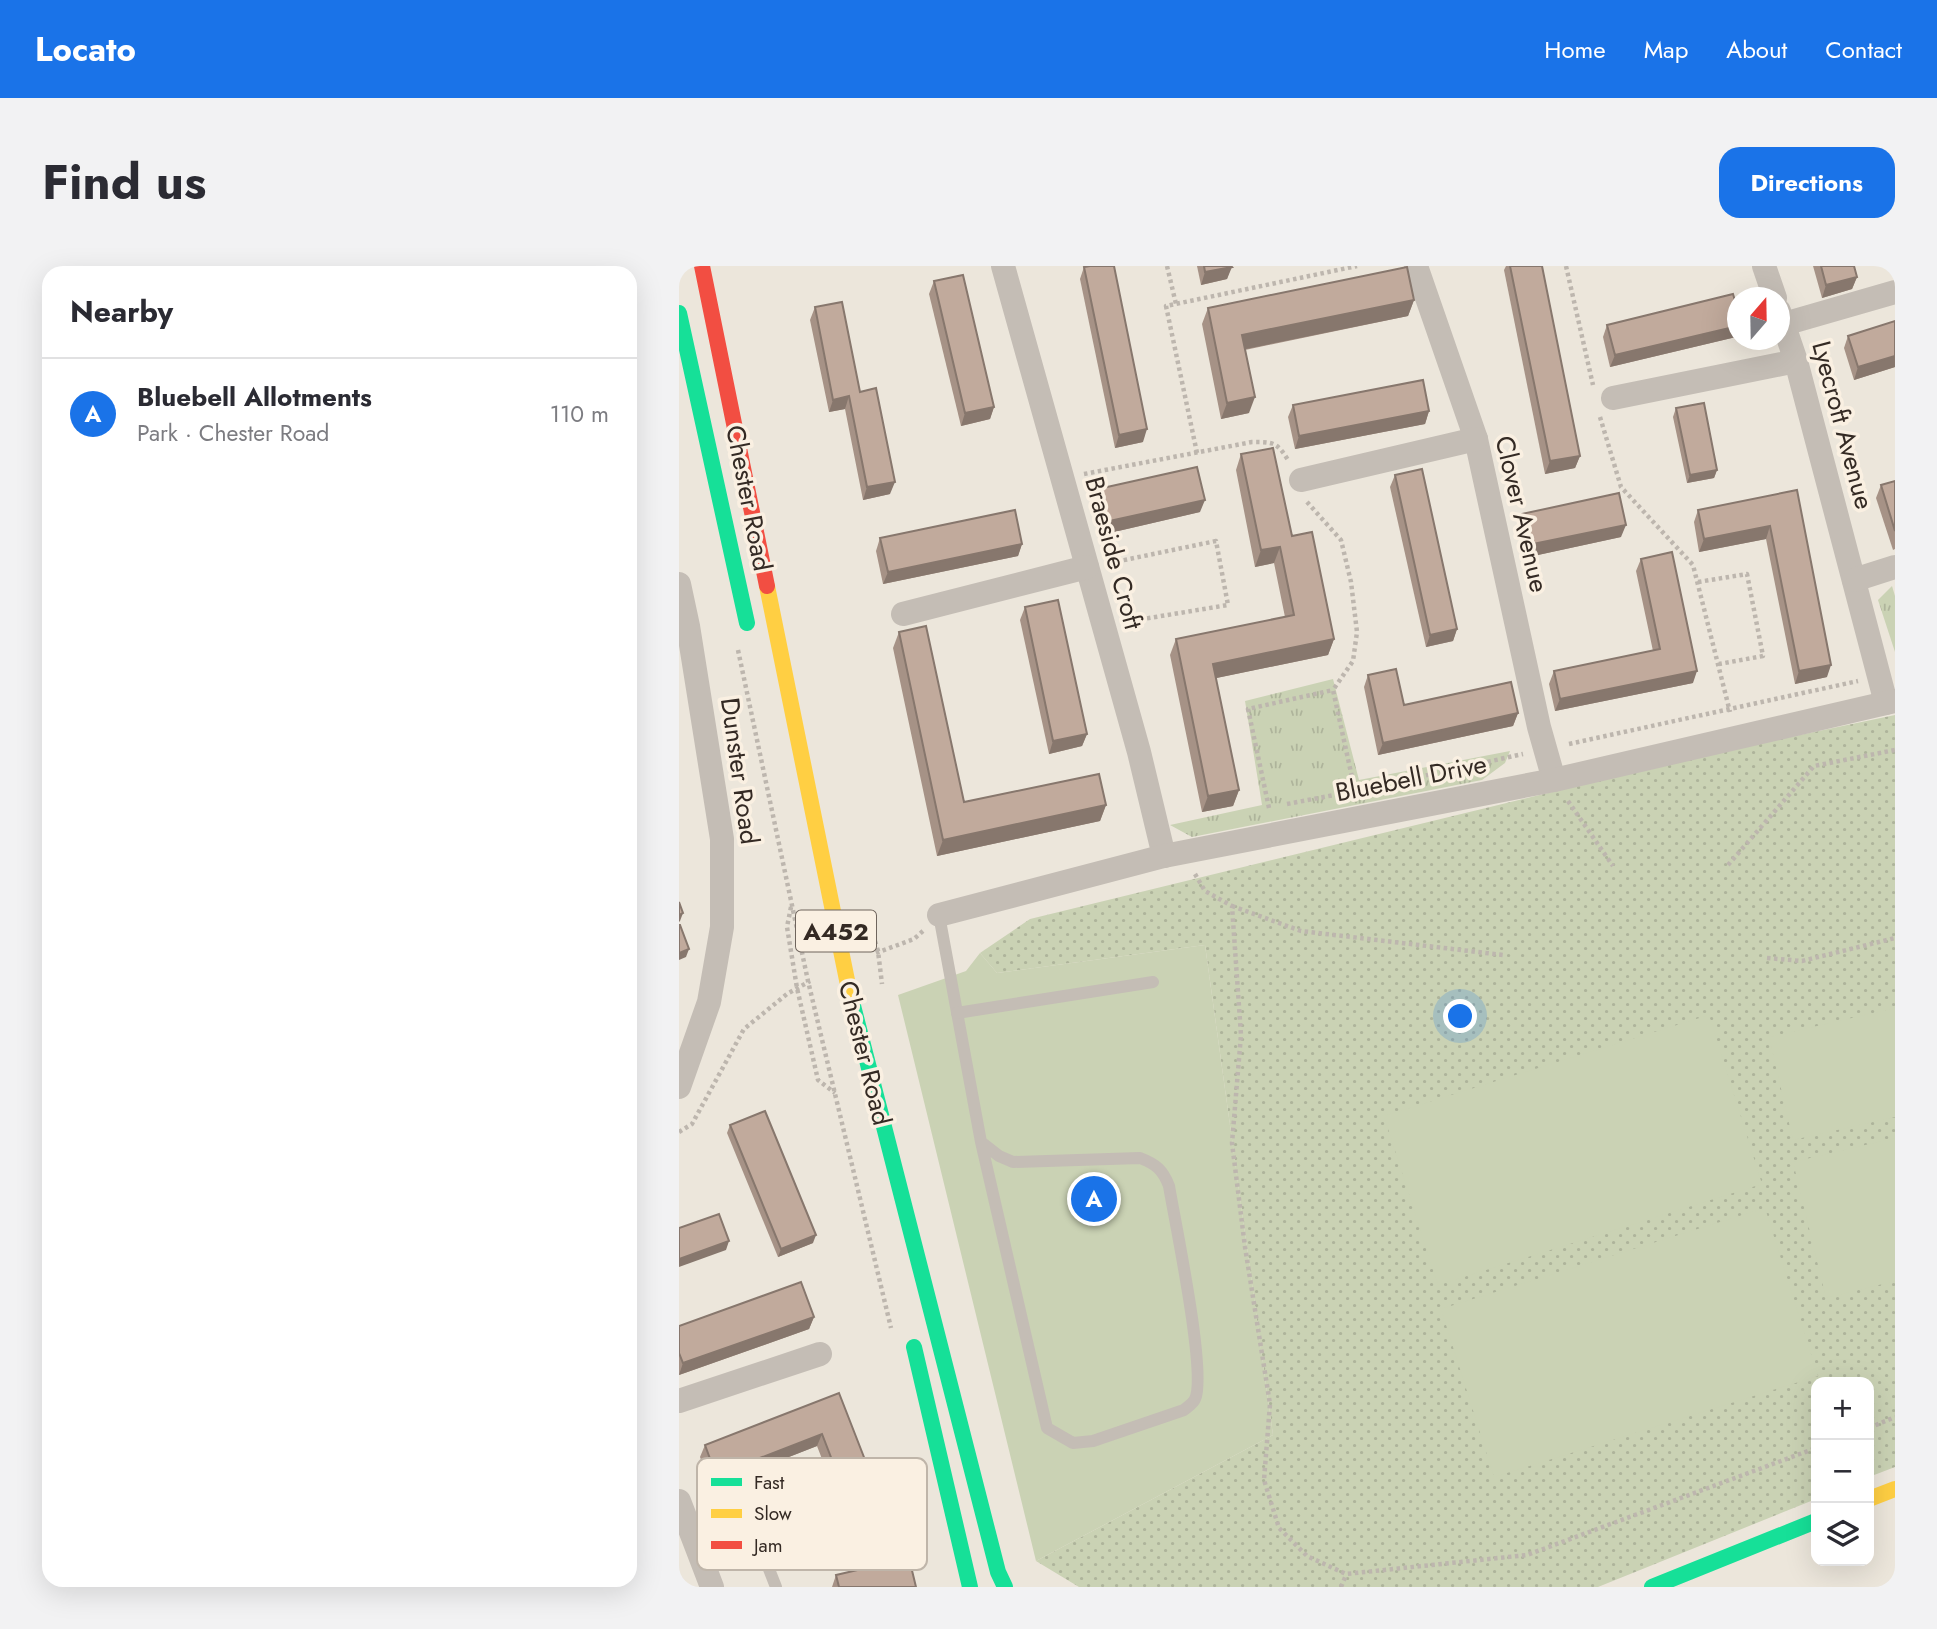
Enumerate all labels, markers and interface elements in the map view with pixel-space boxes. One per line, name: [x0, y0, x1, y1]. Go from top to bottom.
text: Locato: [35, 26, 136, 73]
text: Home: [1544, 32, 1606, 67]
text: Map: [1644, 32, 1688, 67]
text: About: [1726, 32, 1787, 67]
text: Contact: [1825, 32, 1902, 67]
text: Find us: [42, 147, 206, 217]
button: Directions: [1719, 147, 1895, 218]
north arrow: [1727, 287, 1790, 350]
text: Nearby: [70, 290, 173, 333]
street label: Lyecroft Avenue: [1802, 337, 1884, 513]
text: Bluebell Allotments: [137, 378, 372, 416]
text: A: [85, 397, 101, 431]
text: 110 m: [550, 397, 609, 431]
text: Park · Chester Road: [137, 416, 329, 450]
street label: Chester Road: [716, 422, 782, 574]
street label: Clover Avenue: [1486, 432, 1558, 596]
street label: Braeside Croft: [1075, 472, 1153, 634]
street label: Dunster Road: [711, 695, 769, 847]
street label: Bluebell Drive: [1332, 745, 1490, 811]
road number: A452: [796, 910, 876, 952]
street label: Chester Road: [829, 977, 901, 1129]
your location: [1443, 999, 1477, 1033]
pin: A: [1071, 1173, 1117, 1225]
map controls: [1811, 1377, 1874, 1566]
button: +: [1811, 1377, 1874, 1440]
button: −: [1811, 1440, 1874, 1503]
legend: [697, 1458, 927, 1570]
text: Fast: [754, 1469, 785, 1496]
text: Slow: [754, 1500, 792, 1527]
button: layers: [1811, 1503, 1874, 1566]
text: Jam: [751, 1532, 783, 1559]

